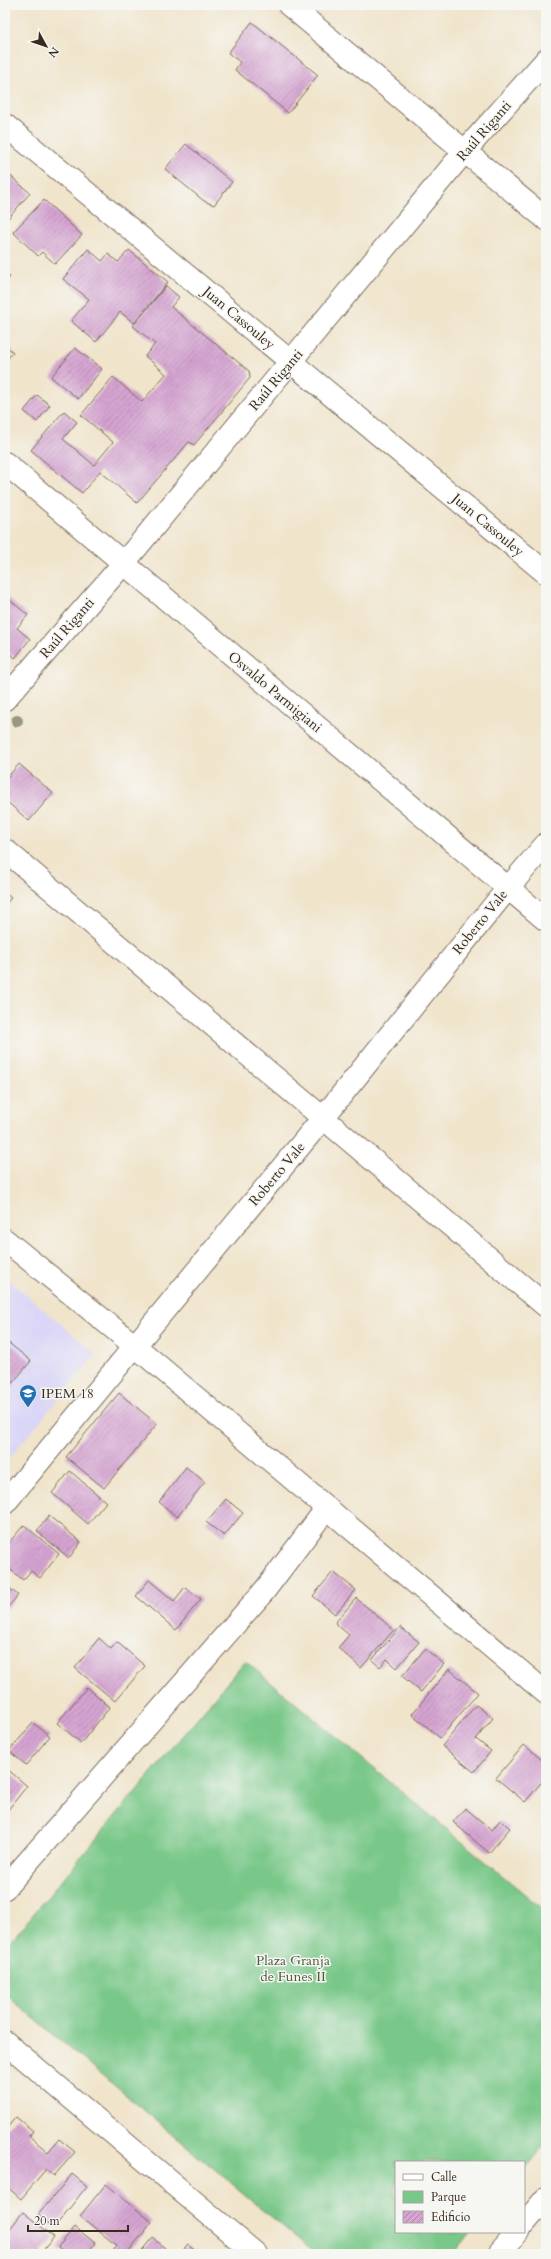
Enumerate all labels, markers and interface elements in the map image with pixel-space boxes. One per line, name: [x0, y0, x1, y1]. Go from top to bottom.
north arrow: [26, 26, 66, 66]
text: N: [44, 44, 62, 61]
street label: Raúl Riganti: [452, 97, 516, 165]
street label: Juan Cassouley: [197, 281, 280, 354]
street label: Raúl Riganti: [245, 345, 307, 415]
street label: Juan Cassouley: [446, 488, 529, 561]
street label: Raúl Riganti: [35, 594, 99, 662]
street label: Osvaldo Parmigiani: [224, 647, 326, 737]
street label: Roberto Vale: [448, 886, 512, 958]
street label: Roberto Vale: [245, 1138, 309, 1210]
school or university icon: IPEM 18: [18, 1383, 38, 1408]
place label: IPEM 18: [41, 1384, 94, 1403]
park label: Plaza Granja de Funes II: [256, 1951, 330, 1986]
legend: [395, 2161, 525, 2233]
text: Calle: [431, 2169, 457, 2185]
text: Parque: [431, 2189, 466, 2205]
scale bar: [28, 2207, 128, 2233]
text: Edificio: [431, 2209, 471, 2225]
text: 20 m: [34, 2213, 61, 2229]

